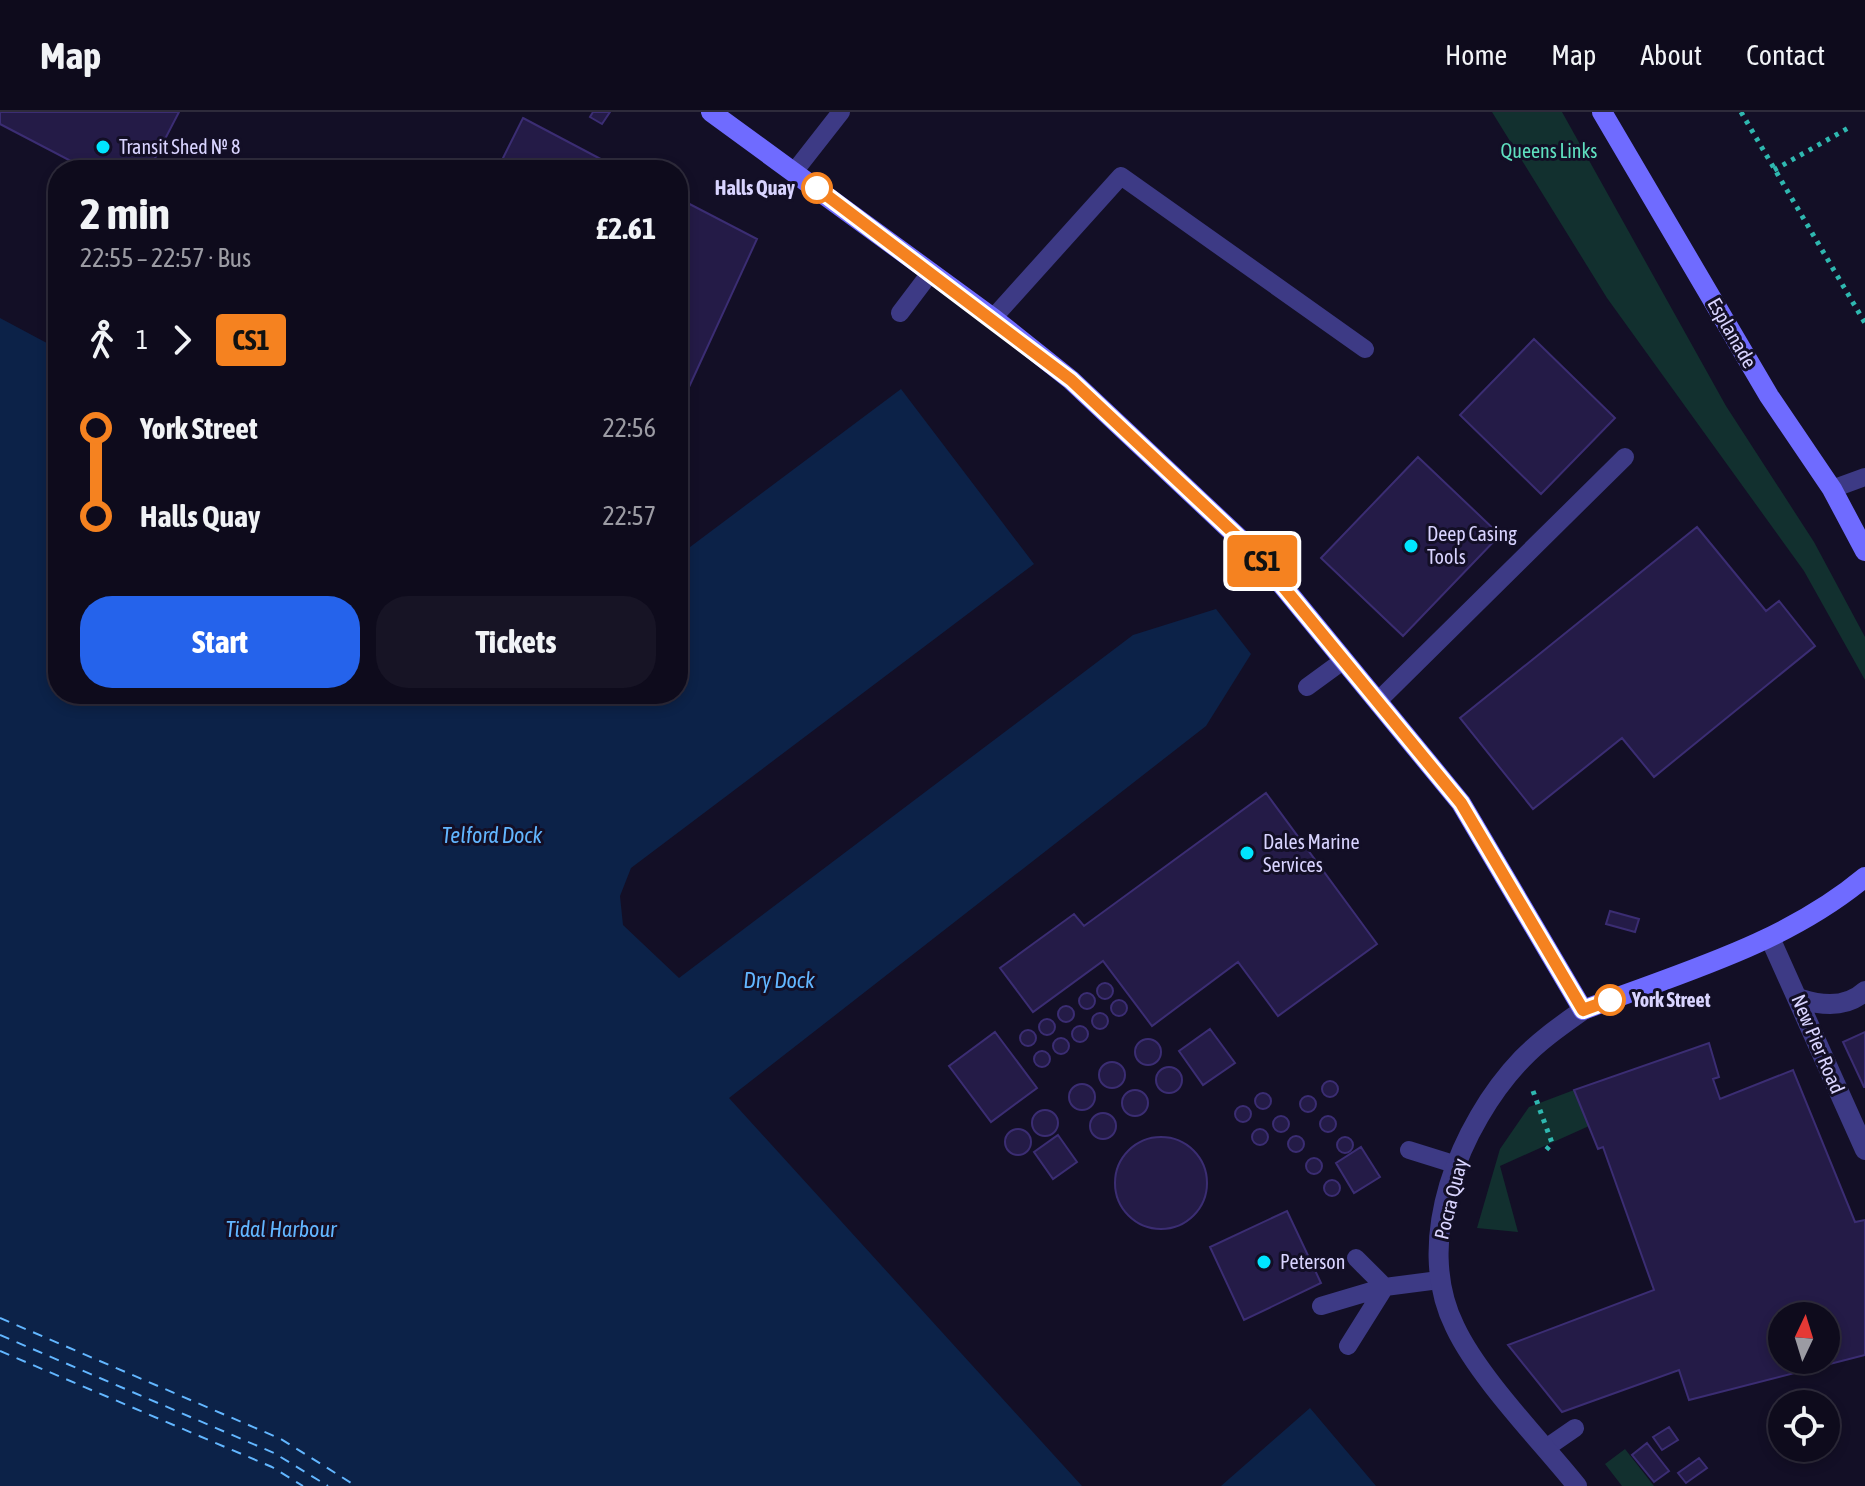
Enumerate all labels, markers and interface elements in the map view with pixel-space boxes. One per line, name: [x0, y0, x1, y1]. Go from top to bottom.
text: Map: [40, 34, 101, 77]
text: Home: [1445, 39, 1507, 71]
text: Map: [1551, 39, 1596, 71]
text: About: [1640, 39, 1702, 71]
text: Contact: [1746, 39, 1825, 71]
place label: Transit Shed № 8: [119, 135, 240, 158]
marker: Transit Shed № 8: [94, 138, 112, 156]
park label: Queens Links: [1501, 139, 1597, 162]
marker: Halls Quay: [802, 173, 832, 203]
place label: Halls Quay: [715, 176, 796, 199]
text: 2 min: [80, 188, 170, 238]
text: £2.61: [596, 211, 656, 245]
text: 22:55 – 22:57 · Bus: [80, 243, 251, 273]
street label: Esplanade: [1703, 294, 1762, 372]
icon: walk: [80, 318, 124, 362]
icon: forward: [160, 318, 204, 362]
text: CS1: [232, 324, 270, 356]
text: 1: [136, 325, 148, 355]
text: York Street: [140, 411, 258, 445]
text: 22:56: [602, 413, 656, 443]
text: Halls Quay: [140, 499, 260, 533]
text: 22:57: [602, 501, 656, 531]
place label: Deep Casing Tools: [1427, 522, 1517, 568]
line badge: CS1: [1216, 535, 1308, 587]
marker: Deep Casing Tools: [1402, 537, 1420, 555]
text: CS1: [1243, 545, 1281, 577]
button: Start: [80, 596, 360, 688]
button: Tickets: [376, 596, 656, 688]
water label: Telford Dock: [442, 822, 542, 848]
place label: Dales Marine Services: [1263, 830, 1359, 876]
marker: Dales Marine Services: [1238, 844, 1256, 862]
water label: Dry Dock: [743, 967, 815, 993]
marker: York Street: [1595, 985, 1625, 1015]
place label: York Street: [1631, 988, 1711, 1011]
street label: New Pier Road: [1787, 991, 1850, 1097]
street label: Pocra Quay: [1429, 1156, 1472, 1242]
water label: Tidal Harbour: [225, 1216, 338, 1242]
place label: Peterson: [1280, 1250, 1345, 1273]
marker: Peterson: [1255, 1253, 1273, 1271]
north arrow: [1768, 1302, 1840, 1374]
map controls: [1768, 1302, 1840, 1462]
button: locate: [1768, 1390, 1840, 1462]

